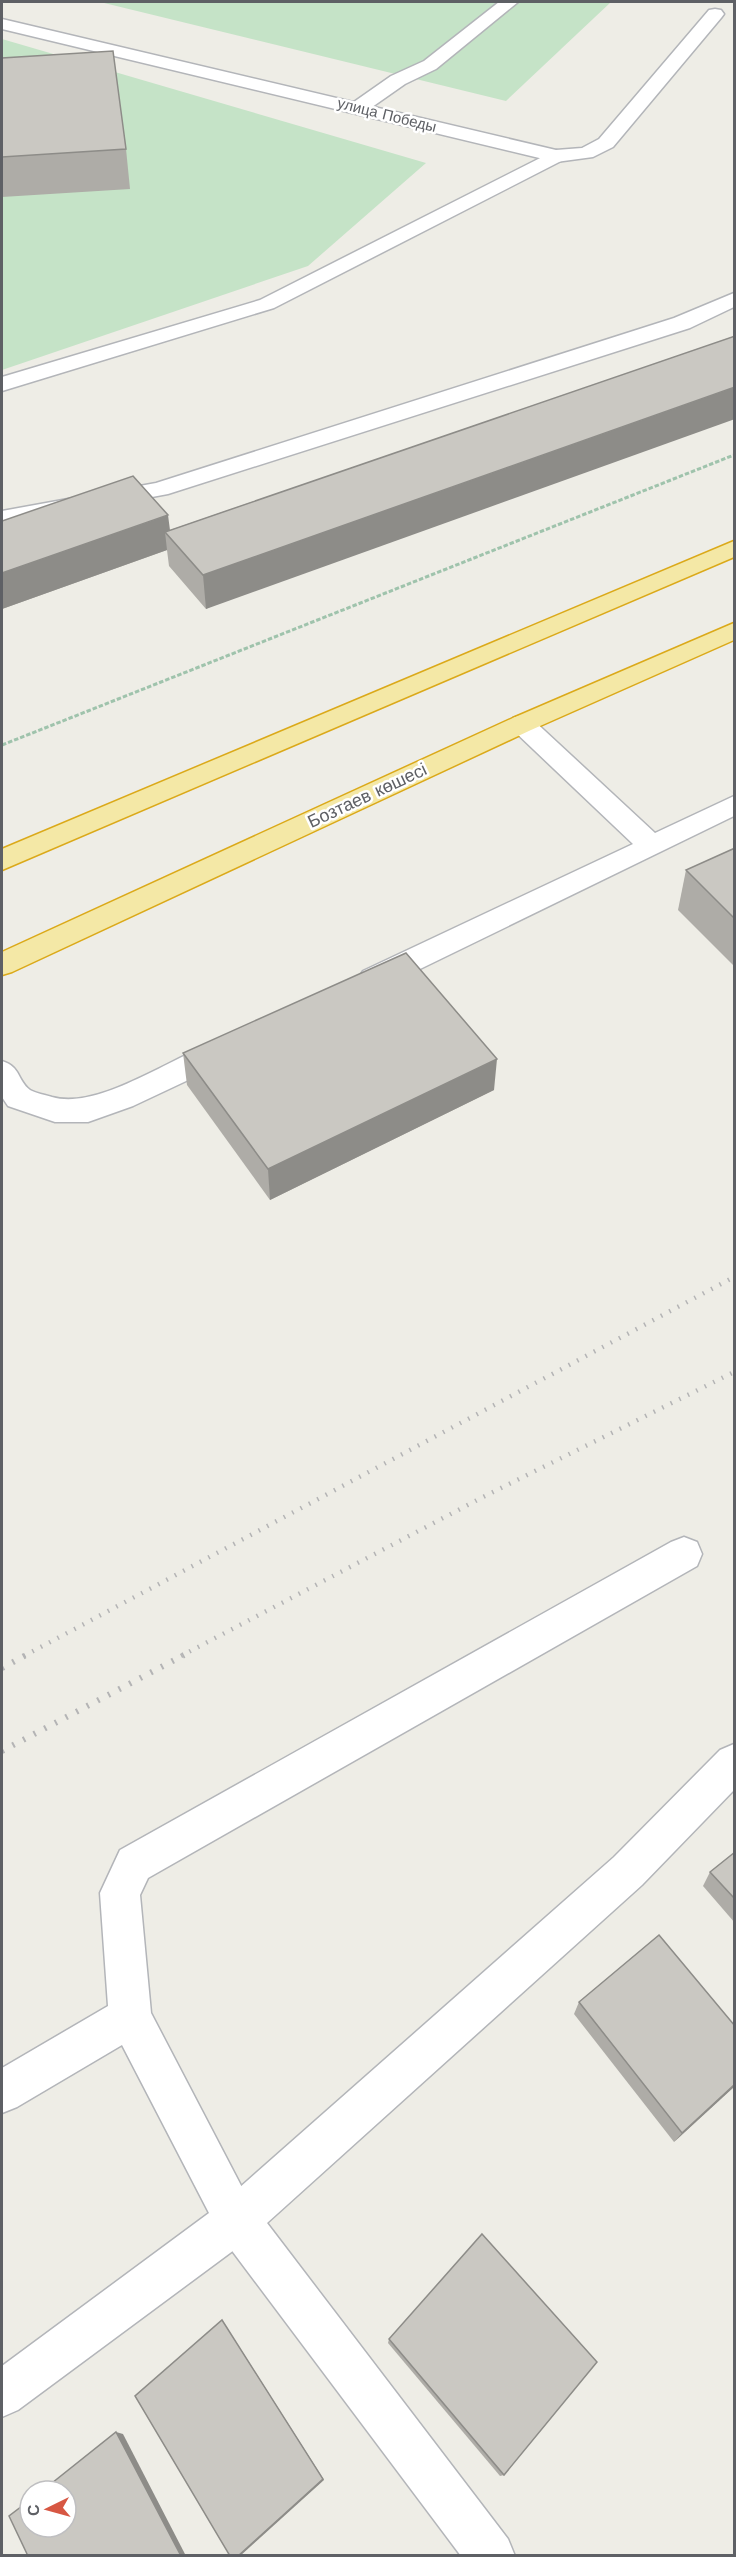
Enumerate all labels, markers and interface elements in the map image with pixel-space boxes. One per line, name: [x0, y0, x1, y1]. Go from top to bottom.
street label: улица Победы: [336, 94, 438, 136]
street label: Бозтаев көшесі: [304, 758, 430, 832]
north arrow: [18, 2479, 78, 2539]
text: С: [24, 2503, 44, 2517]

